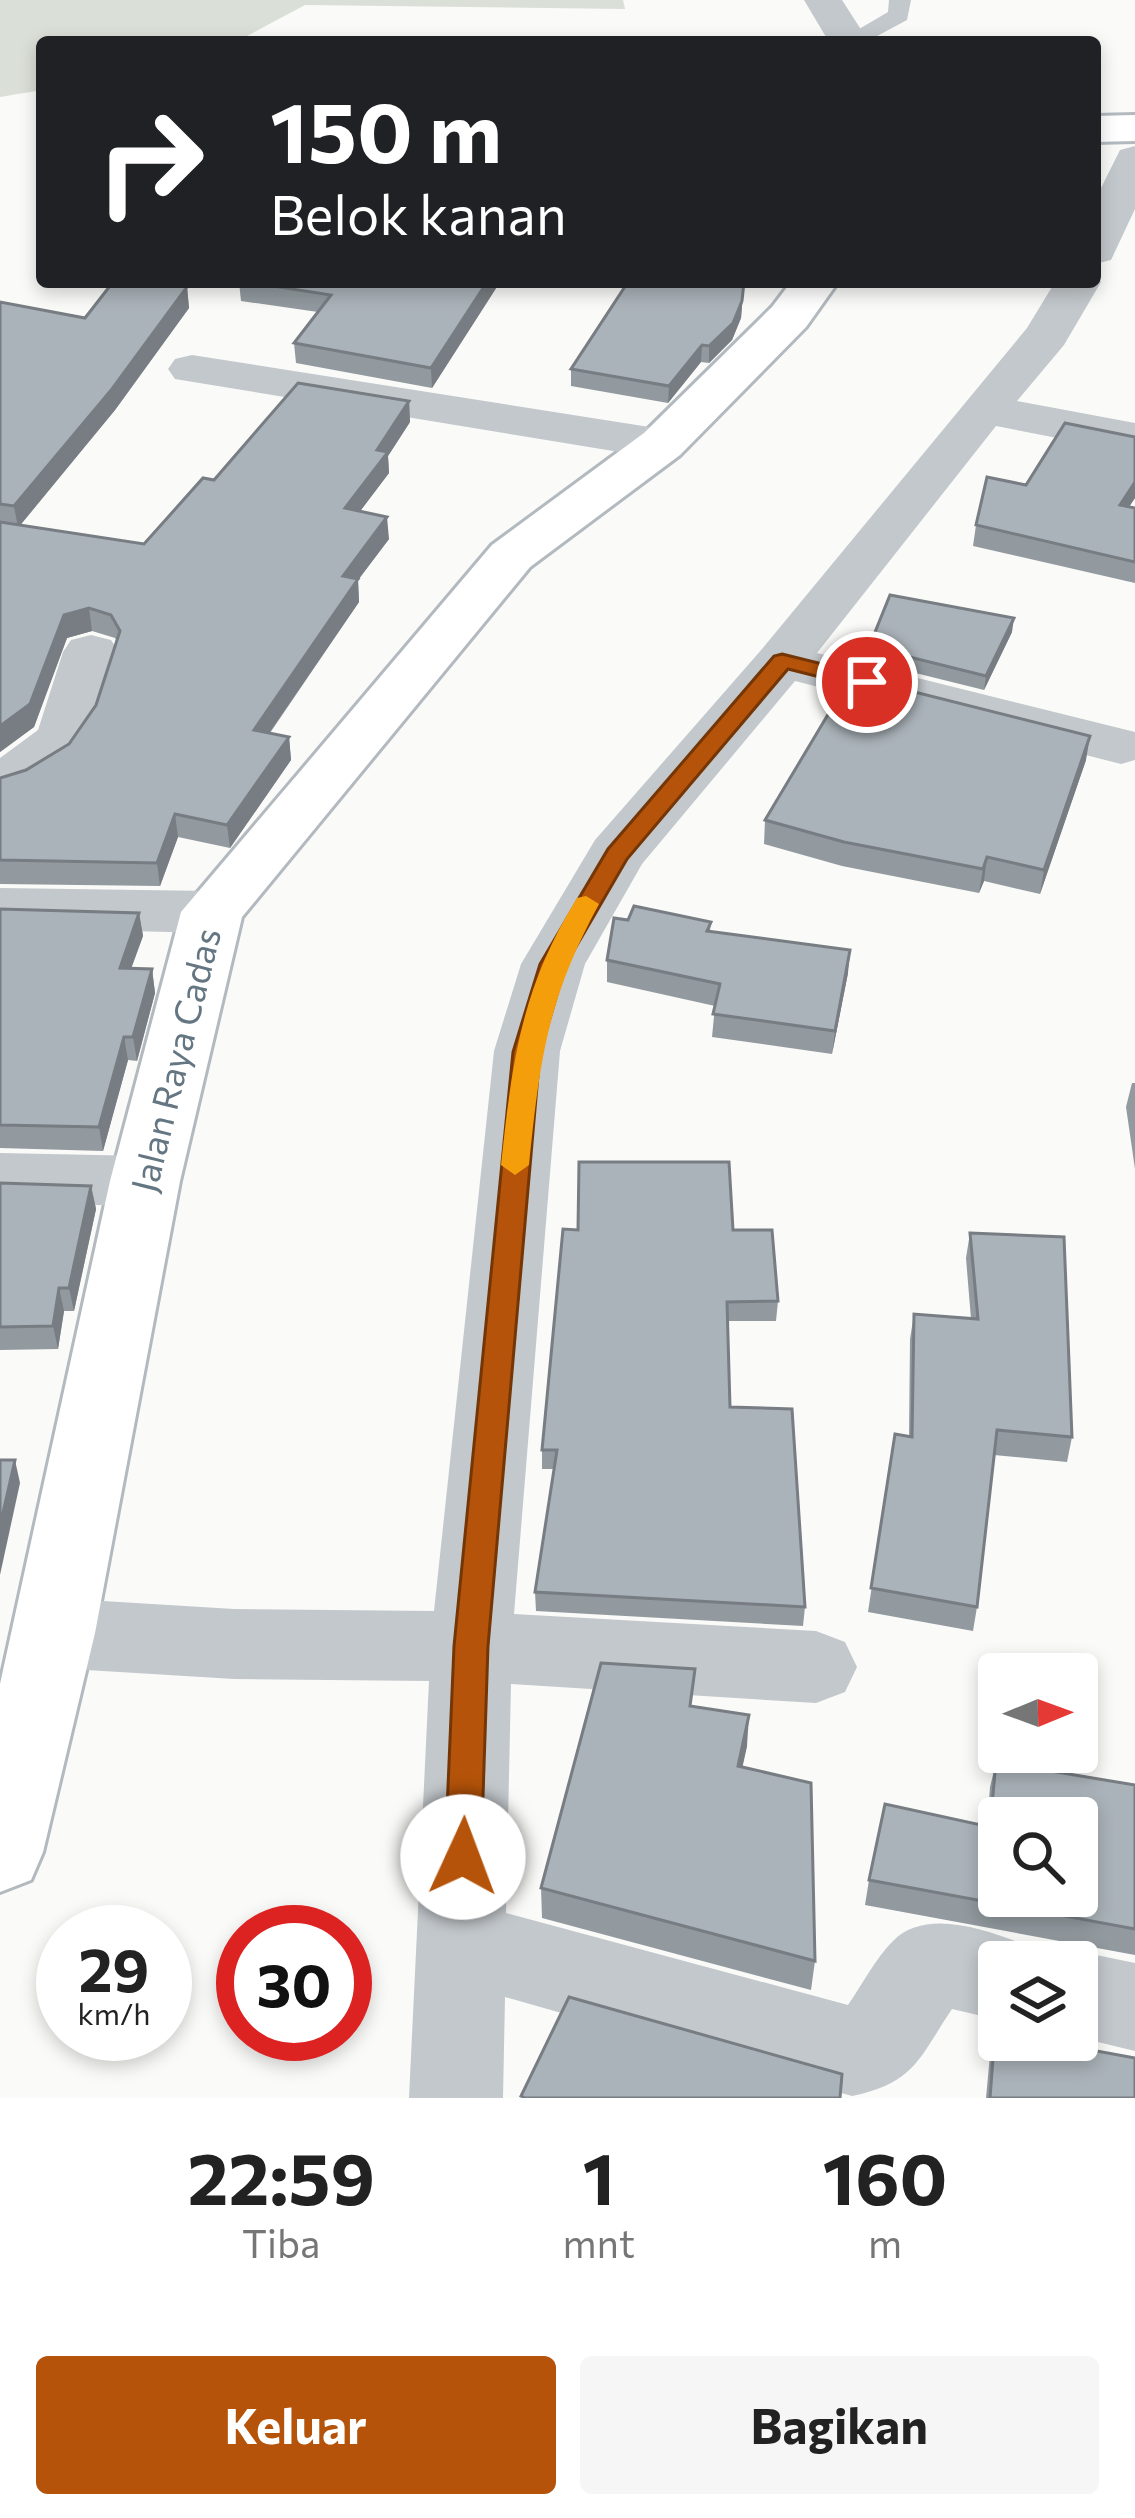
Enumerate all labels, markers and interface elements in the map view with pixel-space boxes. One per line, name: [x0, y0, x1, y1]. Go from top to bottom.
text: 150 m: [270, 78, 502, 180]
icon: right: [72, 84, 228, 240]
text: Belok kanan: [270, 180, 567, 246]
pin: [816, 631, 918, 733]
icon: arrive: [834, 649, 900, 715]
street label: Jalan Raya Cadas: [120, 923, 228, 1196]
north arrow: [978, 1653, 1098, 1773]
map controls: [978, 1653, 1098, 2061]
position arrow: [400, 1794, 526, 1920]
button: search: [978, 1797, 1098, 1917]
speed limit sign: 30: [216, 1905, 372, 2061]
text: 29: [79, 1931, 149, 2004]
button: layers: [978, 1941, 1098, 2061]
text: km/h: [78, 1994, 150, 2031]
text: 22:59: [188, 2132, 375, 2220]
text: 1: [582, 2132, 615, 2220]
text: 160: [823, 2132, 947, 2220]
text: Tiba: [242, 2218, 321, 2266]
text: mnt: [563, 2218, 635, 2266]
text: m: [868, 2218, 902, 2266]
button: Keluar: [36, 2356, 556, 2494]
button: Bagikan: [580, 2356, 1099, 2494]

